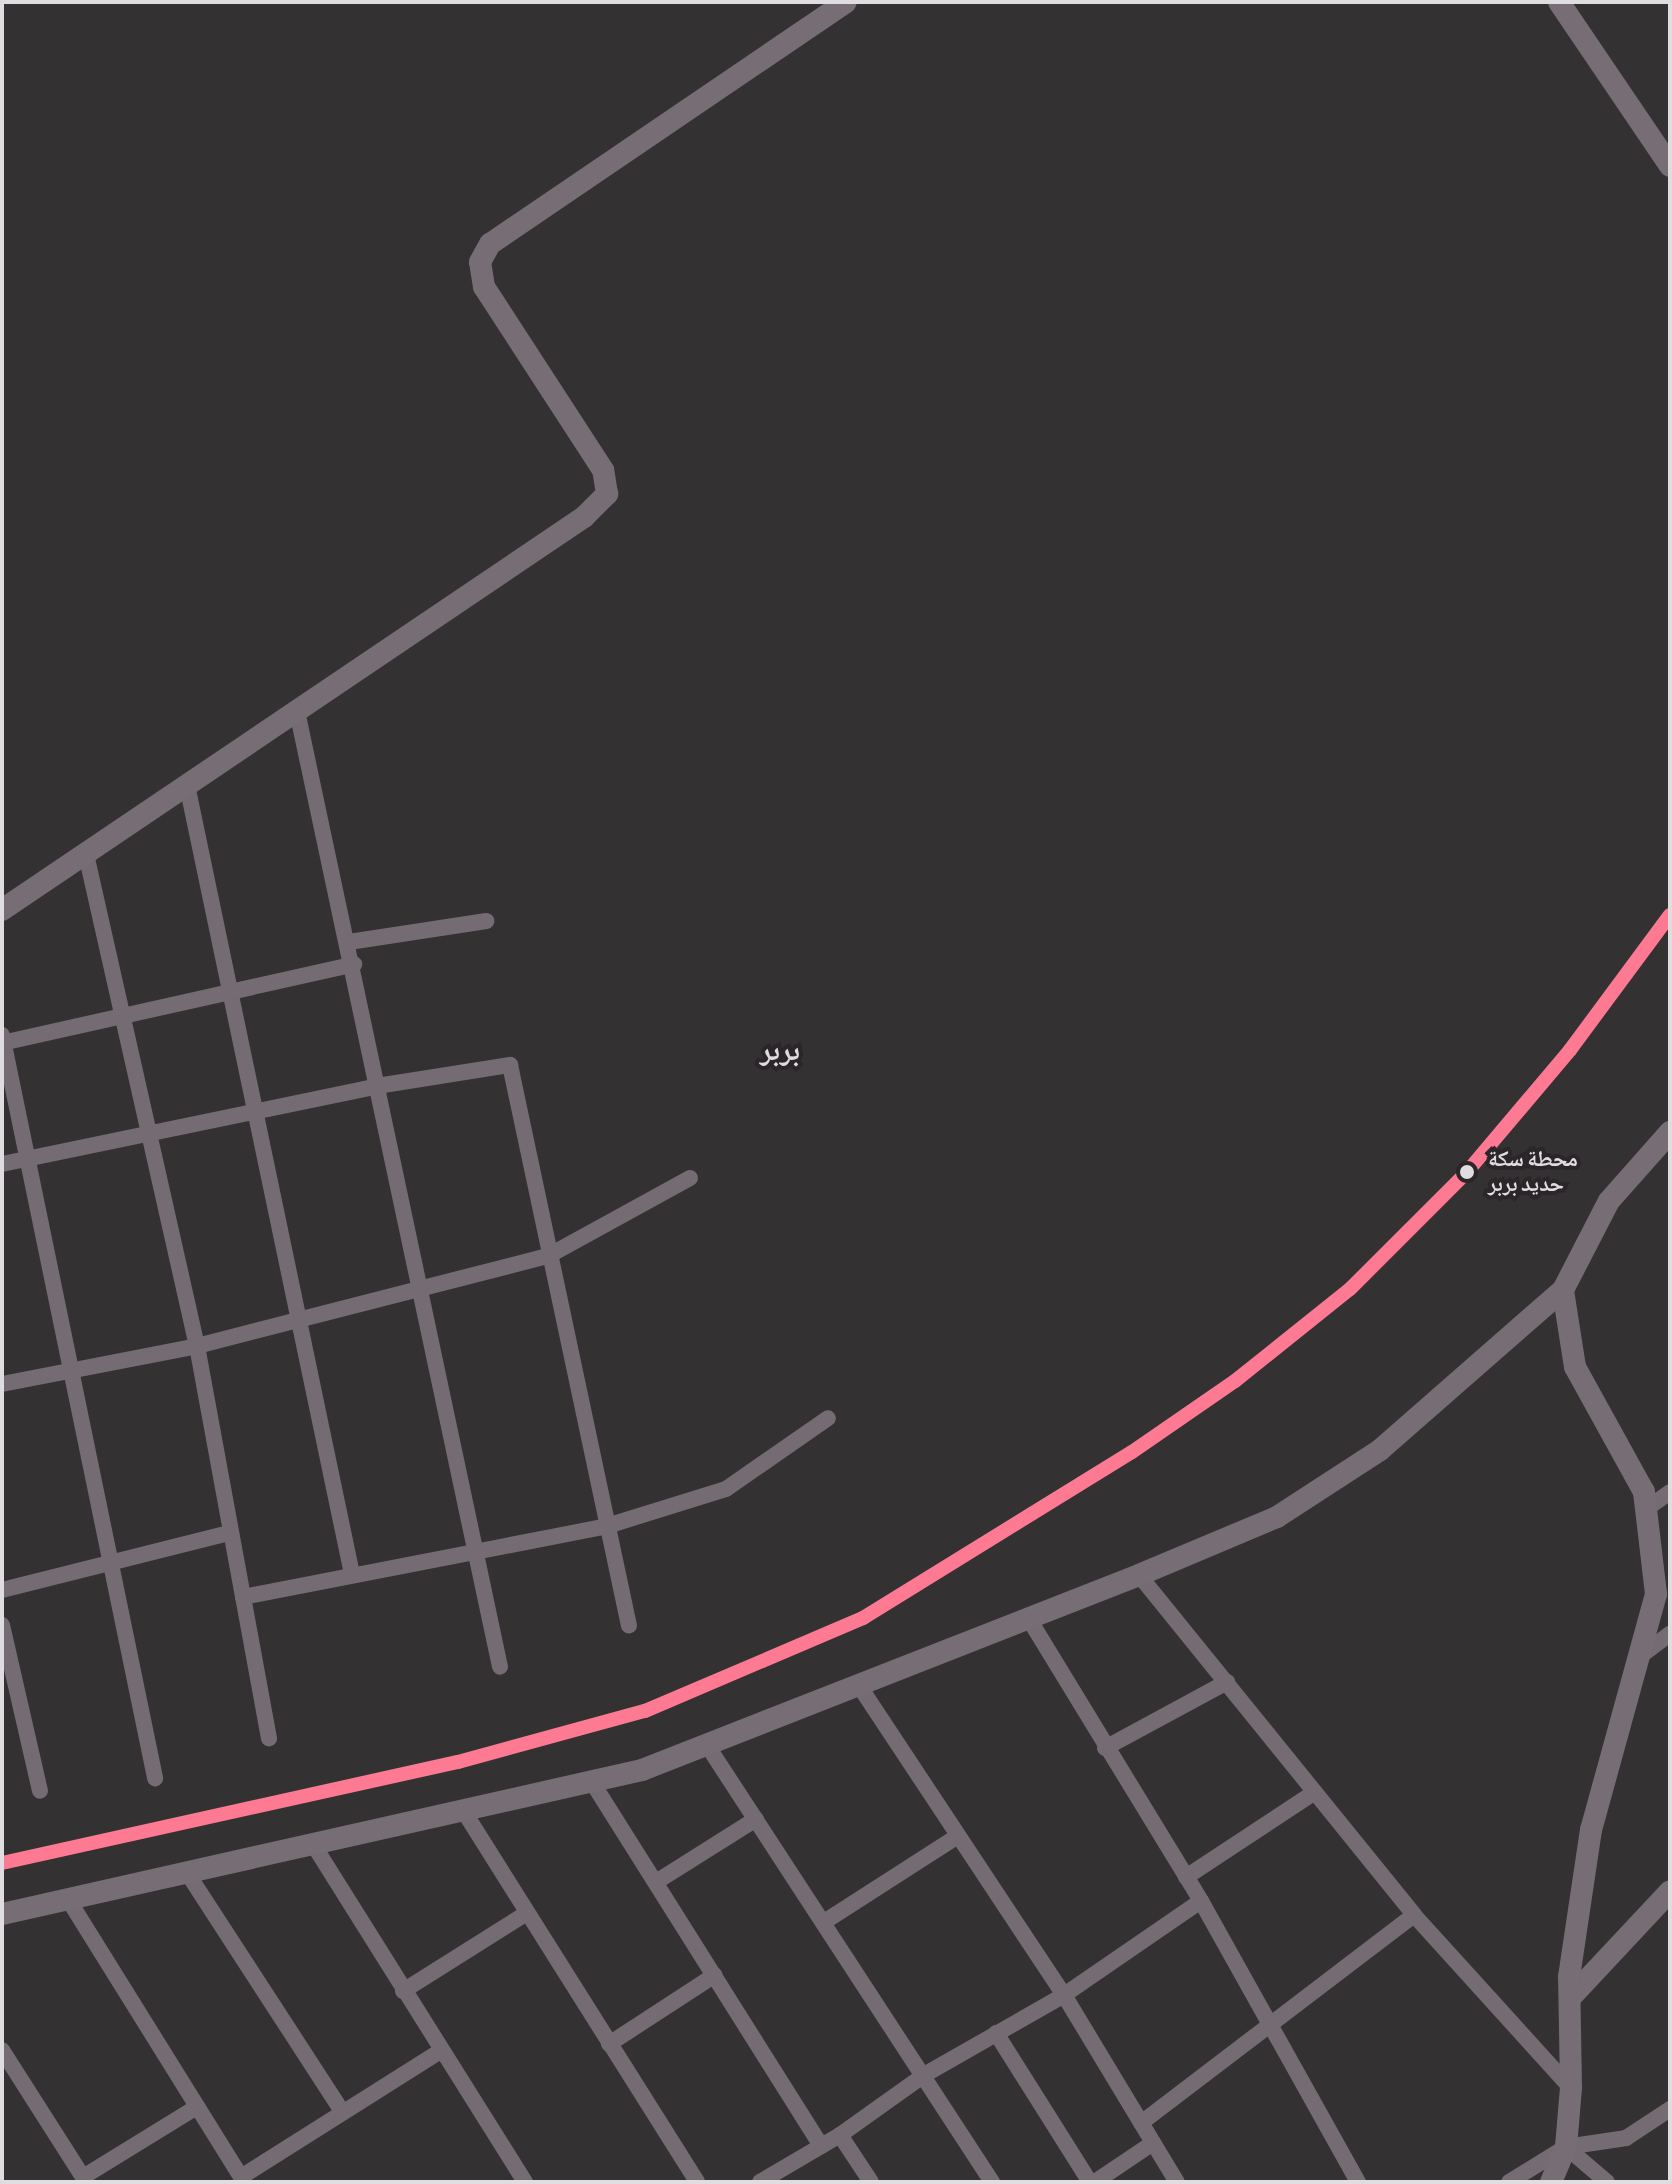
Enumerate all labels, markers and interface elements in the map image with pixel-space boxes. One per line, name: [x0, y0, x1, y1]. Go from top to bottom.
district label: بربر: [760, 1033, 800, 1069]
place label: محطة سكة حديد بربر: [1488, 1146, 1578, 1198]
marker: محطة سكة حديد بربر: [1453, 1158, 1481, 1186]

